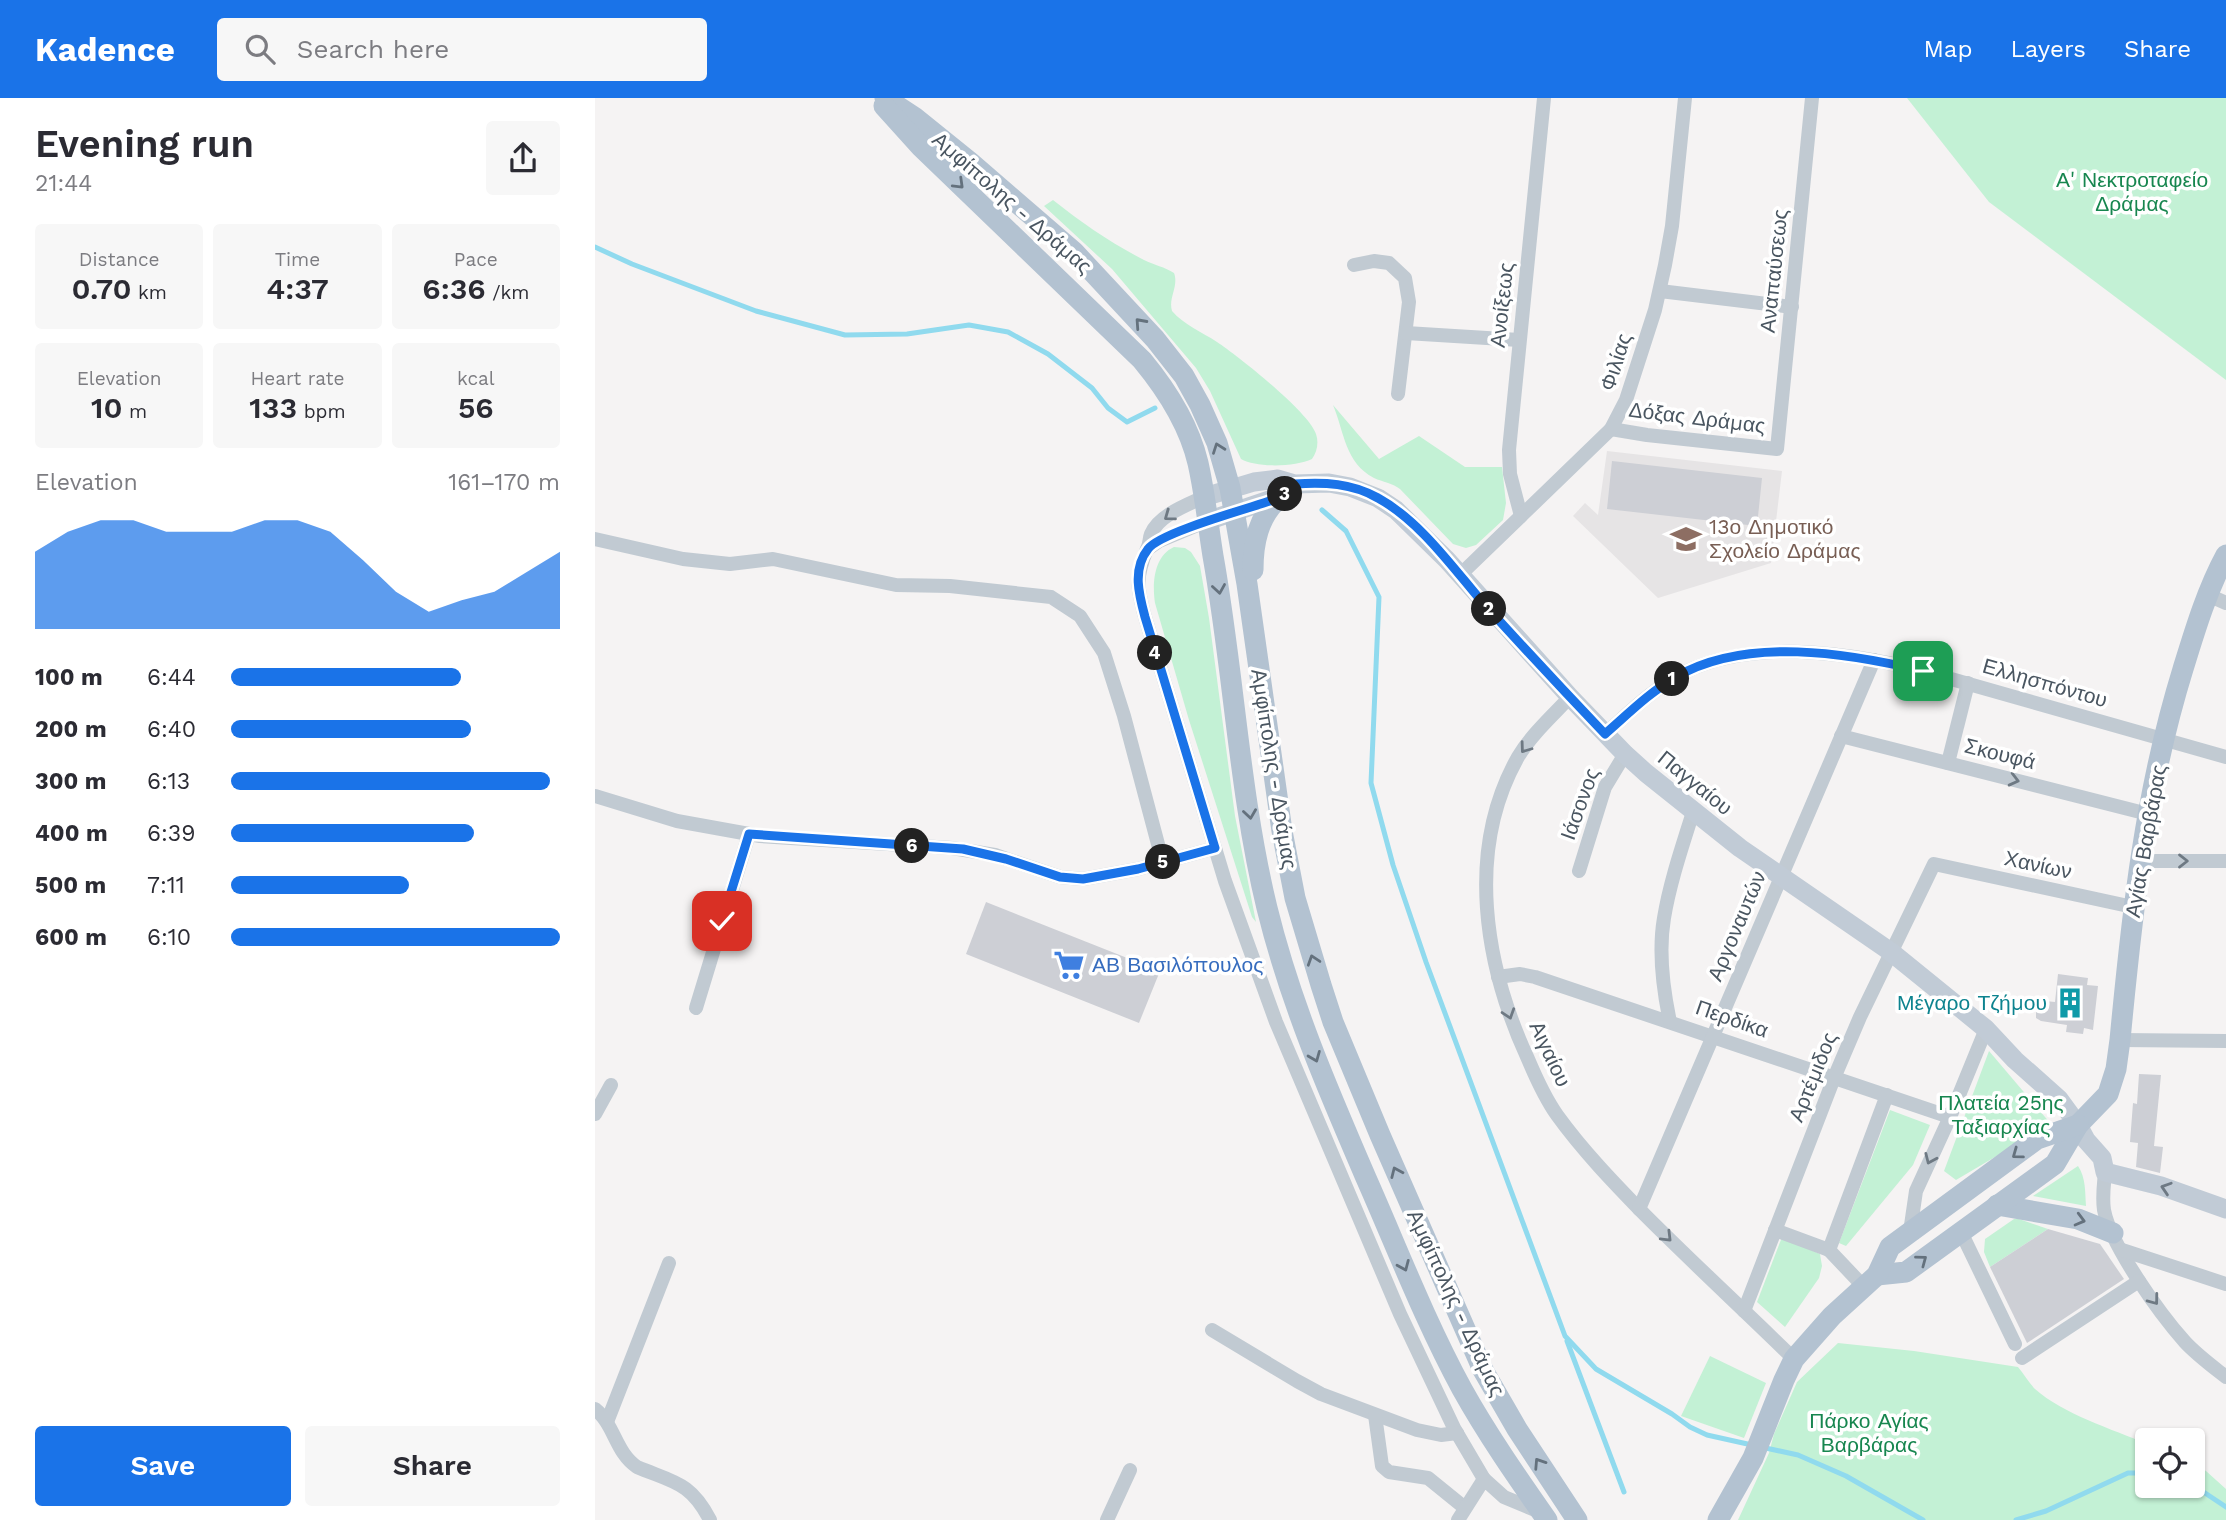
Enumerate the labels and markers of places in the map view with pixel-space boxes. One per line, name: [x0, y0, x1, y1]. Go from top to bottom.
pin: 3: [1267, 476, 1303, 512]
place label: 13ο Δημοτικό Σχολείο Δράμας: [1709, 514, 1861, 563]
school or university icon: 13ο Δημοτικό Σχολείο Δράμας: [1669, 522, 1703, 556]
pin: 2: [1471, 592, 1507, 626]
pin: 4: [1137, 636, 1173, 670]
pin: [1893, 641, 1953, 701]
pin: 1: [1655, 662, 1689, 696]
pin: 6: [895, 828, 929, 864]
pin: 5: [1145, 844, 1181, 880]
pin: [692, 891, 752, 951]
supermarket icon: ΑΒ Βασιλόπουλος: [1052, 948, 1086, 982]
place label: ΑΒ Βασιλόπουλος: [1092, 952, 1263, 977]
building icon: Μέγαρο Τζήμου: [2053, 986, 2087, 1020]
place label: Μέγαρο Τζήμου: [1897, 990, 2047, 1015]

